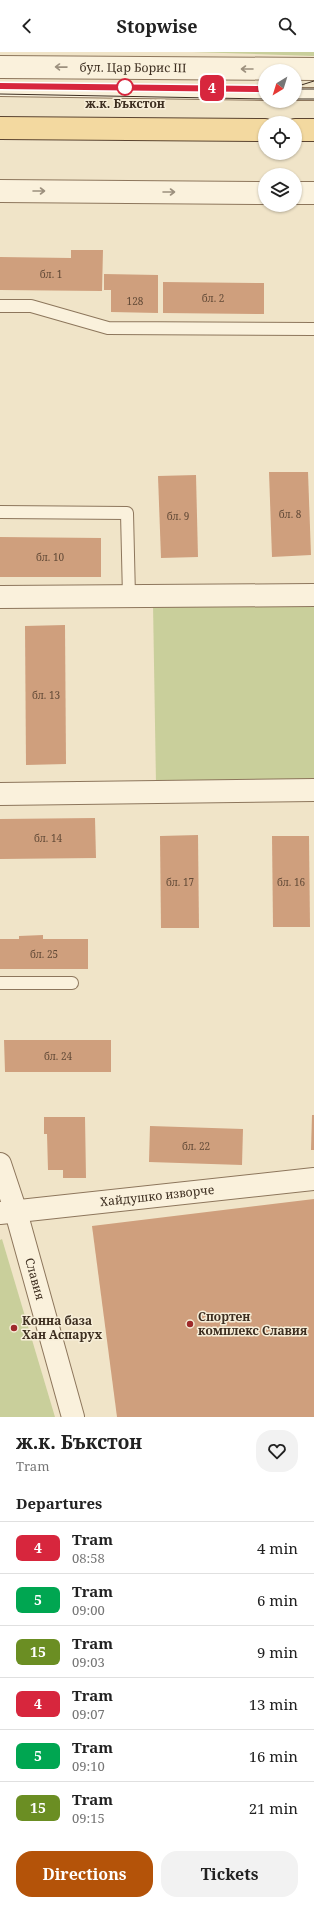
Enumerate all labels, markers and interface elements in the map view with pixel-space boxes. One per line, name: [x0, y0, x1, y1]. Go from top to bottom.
text: Stopwise: [116, 14, 198, 38]
icon: back: [16, 15, 38, 37]
icon: search: [276, 15, 298, 37]
street label: бул. Цар Борис III: [79, 59, 187, 76]
one-way arrow: [55, 63, 68, 71]
north arrow: [258, 64, 302, 108]
map controls: [258, 64, 302, 212]
one-way arrow: [241, 65, 254, 73]
line badge: 4: [199, 75, 225, 101]
marker: ж.к. Бъкстон: [116, 78, 134, 96]
text: 4: [208, 78, 216, 97]
place label: ж.к. Бъкстон: [85, 95, 165, 112]
button: locate: [258, 116, 302, 160]
button: layers: [258, 168, 302, 212]
one-way arrow: [32, 187, 45, 195]
one-way arrow: [162, 188, 175, 196]
house number: бл. 1: [40, 267, 62, 281]
house number: бл. 2: [202, 291, 224, 305]
house number: 128: [127, 294, 144, 308]
house number: бл. 8: [279, 507, 302, 521]
house number: бл. 9: [167, 509, 189, 523]
house number: бл. 10: [36, 550, 65, 564]
house number: бл. 13: [32, 688, 61, 702]
house number: бл. 14: [34, 831, 63, 845]
house number: бл. 17: [166, 875, 195, 889]
house number: бл. 16: [277, 875, 306, 889]
house number: бл. 25: [30, 947, 58, 961]
house number: бл. 24: [44, 1049, 73, 1063]
house number: бл. 22: [182, 1139, 210, 1153]
street label: Хайдушко изворче: [99, 1181, 215, 1210]
street label: Славия: [21, 1256, 49, 1302]
place label: Спортен комплекс Славия: [198, 1308, 308, 1339]
place label: Конна база Хан Аспарух: [22, 1312, 102, 1343]
marker: Спортен комплекс Славия: [185, 1319, 195, 1329]
marker: Конна база Хан Аспарух: [9, 1323, 19, 1333]
text: ж.к. Бъкстон: [16, 1429, 142, 1455]
button: heart: [256, 1430, 298, 1472]
text: Tram: [16, 1457, 49, 1475]
text: Departures: [16, 1493, 102, 1513]
text: Tram: [72, 1529, 113, 1549]
text: 4: [34, 1538, 42, 1557]
text: 4 min: [257, 1538, 298, 1558]
text: 08:58: [72, 1549, 105, 1567]
text: Tram: [72, 1581, 113, 1601]
text: 5: [34, 1590, 42, 1609]
text: 6 min: [257, 1590, 298, 1610]
text: 09:00: [72, 1601, 105, 1619]
text: Tram: [72, 1633, 113, 1653]
text: 15: [30, 1642, 46, 1661]
text: 9 min: [257, 1642, 298, 1662]
text: 09:03: [72, 1653, 105, 1671]
text: Tram: [72, 1685, 113, 1705]
text: 4: [34, 1694, 42, 1713]
text: 13 min: [249, 1694, 298, 1714]
text: 09:07: [72, 1705, 105, 1723]
text: Tram: [72, 1737, 113, 1757]
text: 5: [34, 1746, 42, 1765]
text: 16 min: [249, 1746, 298, 1766]
text: 09:10: [72, 1757, 105, 1775]
text: Tram: [72, 1789, 113, 1809]
text: 15: [30, 1798, 46, 1817]
text: 21 min: [249, 1798, 298, 1818]
text: 09:15: [72, 1809, 105, 1827]
button: Directions: [16, 1851, 153, 1897]
button: Tickets: [161, 1851, 298, 1897]

